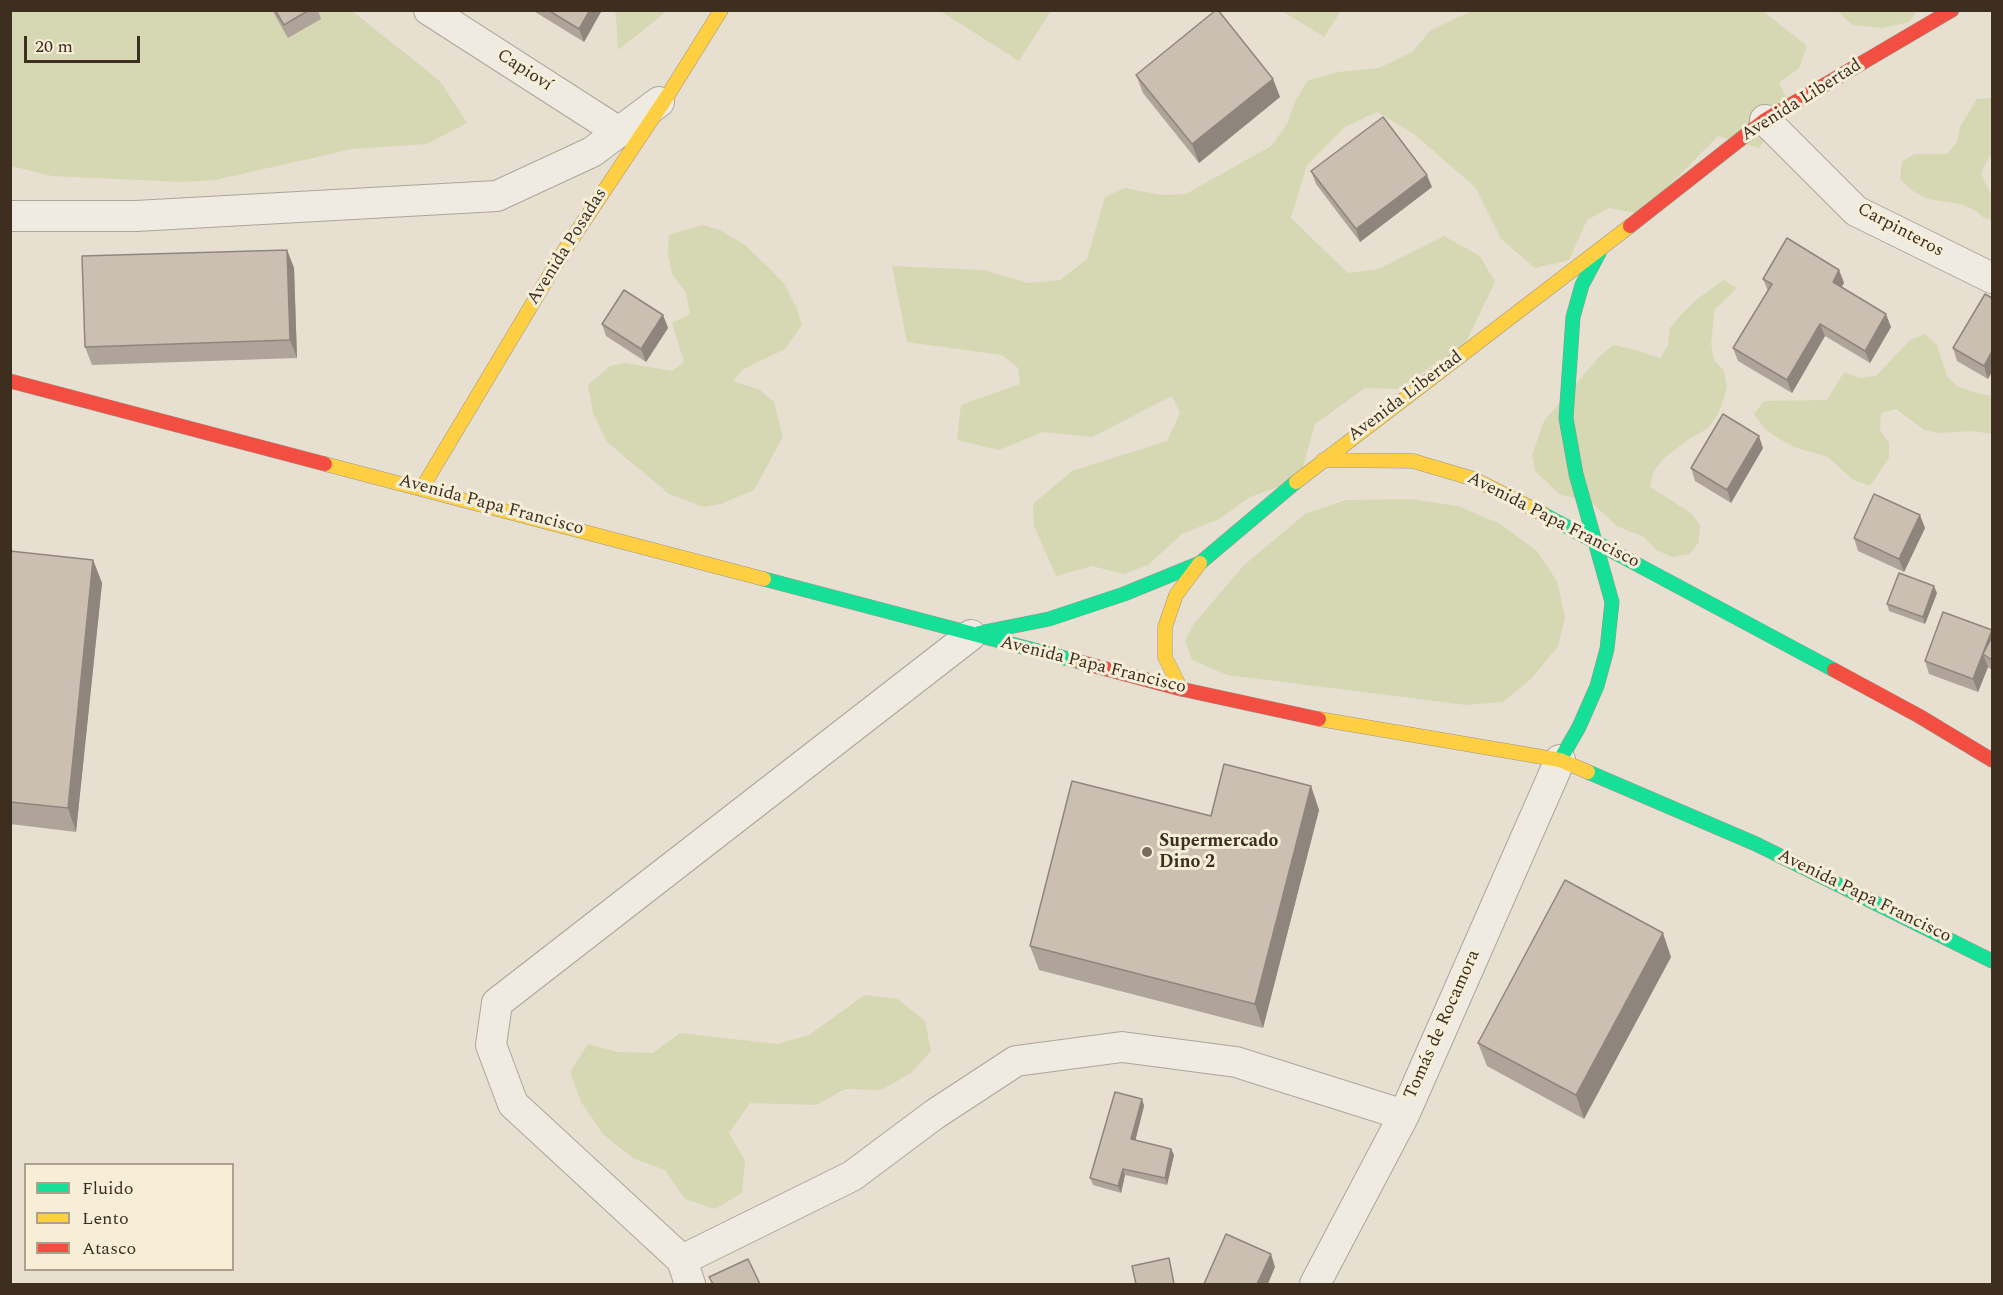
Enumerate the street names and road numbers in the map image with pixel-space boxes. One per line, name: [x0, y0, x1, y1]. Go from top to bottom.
street label: Capioví: [492, 45, 556, 97]
street label: Avenida Libertad: [1738, 55, 1866, 147]
street label: Avenida Posadas: [523, 185, 613, 309]
street label: Carpinteros: [1853, 199, 1947, 263]
street label: Avenida Libertad: [1344, 347, 1468, 447]
street label: Avenida Papa Francisco: [1463, 468, 1643, 574]
street label: Avenida Papa Francisco: [396, 471, 586, 541]
street label: Avenida Papa Francisco: [998, 632, 1188, 700]
street label: Avenida Papa Francisco: [1774, 846, 1954, 948]
street label: Tomás de Rocamora: [1400, 947, 1486, 1103]

